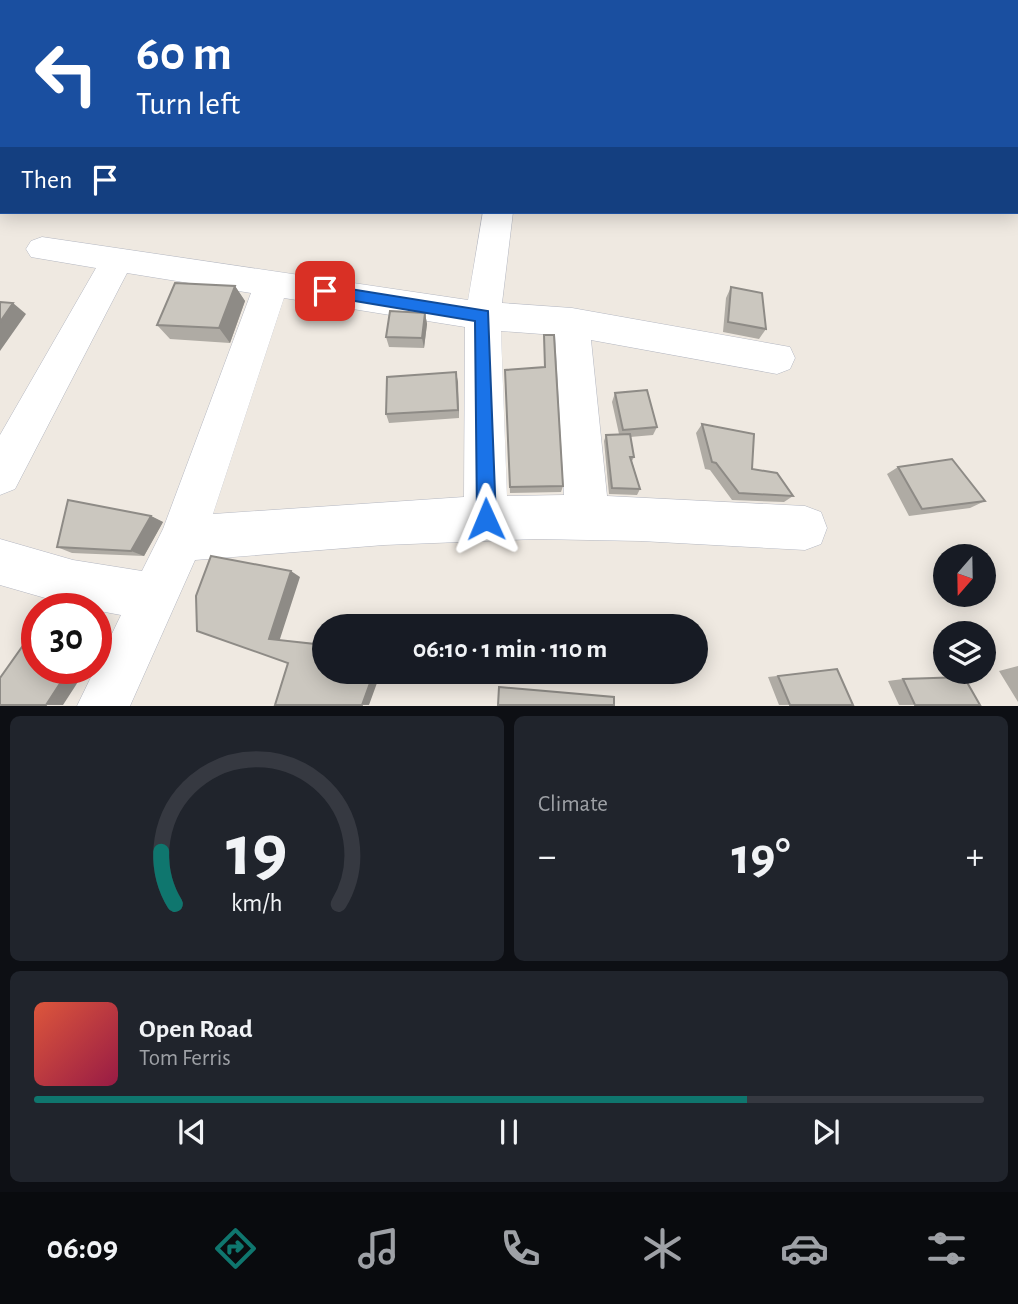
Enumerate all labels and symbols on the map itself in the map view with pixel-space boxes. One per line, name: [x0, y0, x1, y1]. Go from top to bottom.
pin: [295, 261, 355, 321]
position arrow: [449, 482, 523, 556]
north arrow: [933, 544, 996, 607]
speed limit sign: 30: [21, 593, 112, 684]

